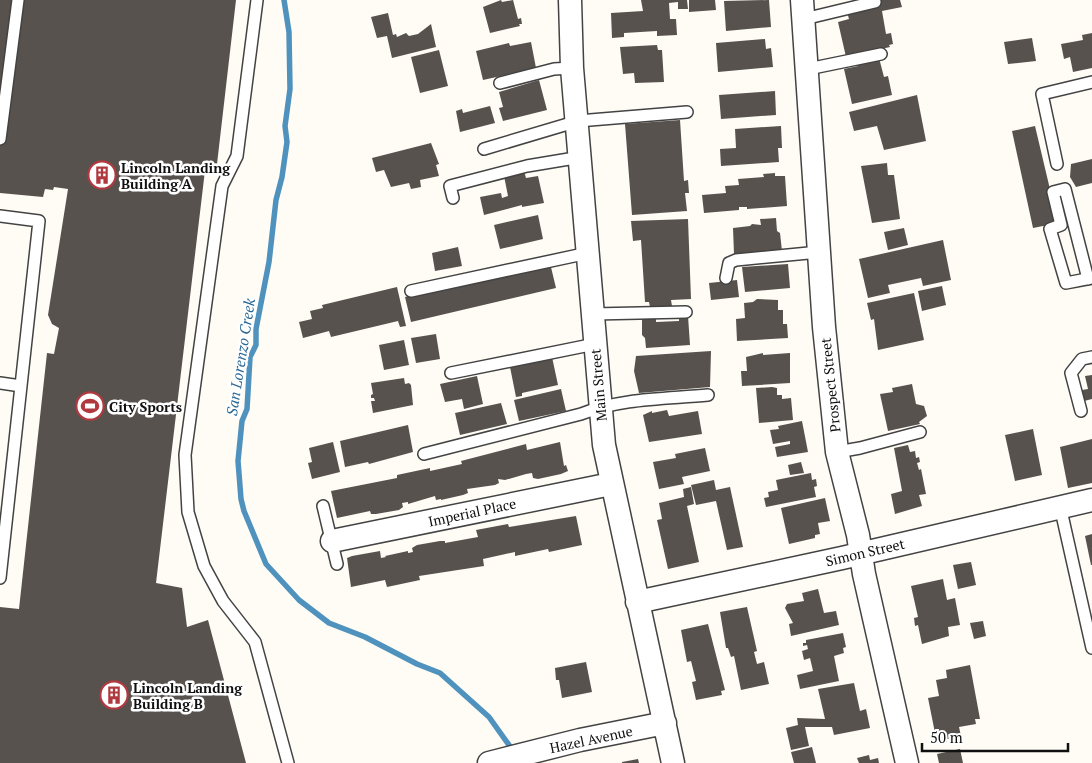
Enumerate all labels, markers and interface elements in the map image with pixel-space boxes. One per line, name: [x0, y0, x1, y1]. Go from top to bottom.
place label: Lincoln Landing Building A: [121, 158, 231, 193]
building icon: Lincoln Landing Building A: [87, 160, 117, 190]
water label: San Lorenzo Creek: [221, 296, 259, 417]
street label: Prospect Street: [816, 336, 844, 433]
street label: Main Street: [585, 347, 611, 422]
sports icon: City Sports: [75, 391, 105, 421]
place label: City Sports: [109, 397, 182, 416]
street label: Imperial Place: [426, 493, 518, 531]
street label: Simon Street: [824, 533, 907, 570]
place label: Lincoln Landing Building B: [133, 678, 243, 713]
building icon: Lincoln Landing Building B: [99, 680, 129, 710]
scale bar: [922, 720, 1068, 752]
street label: Hazel Avenue: [548, 721, 634, 757]
text: 50 m: [930, 727, 963, 747]

